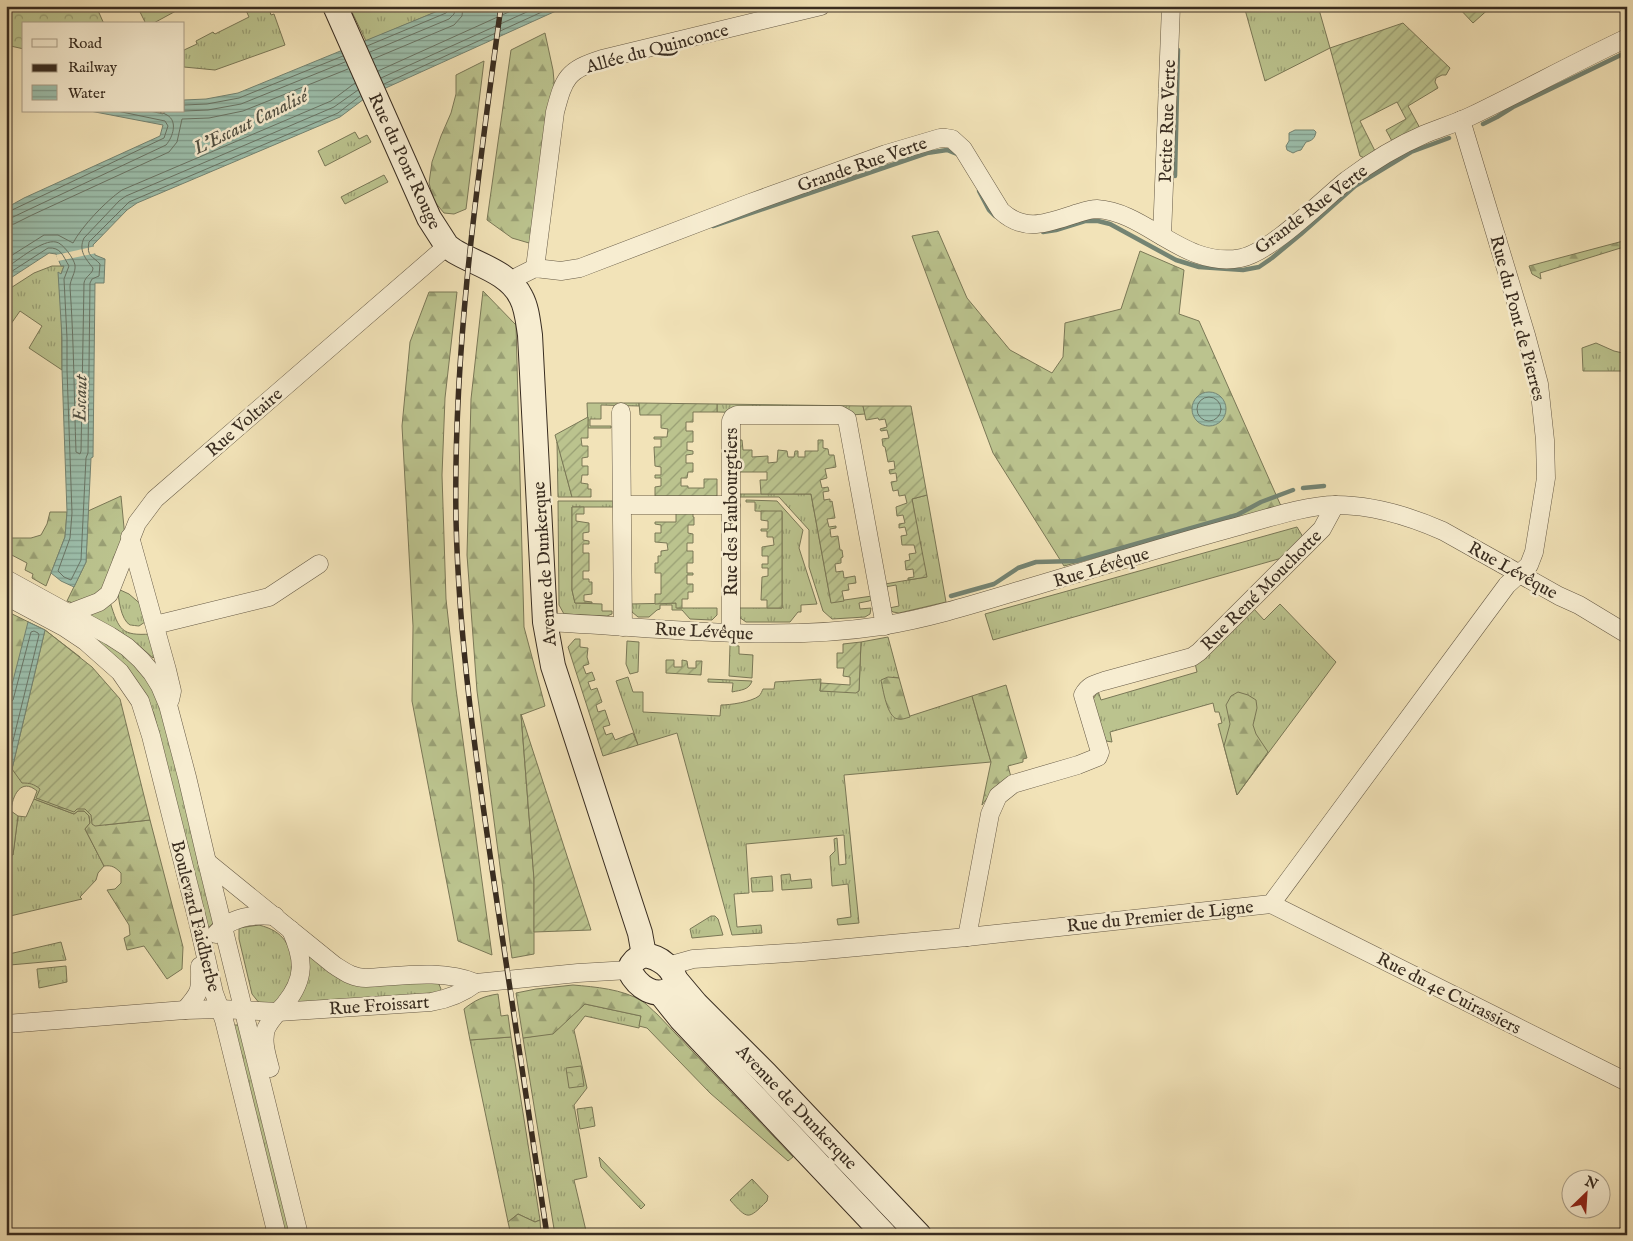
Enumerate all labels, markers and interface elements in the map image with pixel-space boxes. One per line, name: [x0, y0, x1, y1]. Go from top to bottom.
street label: Allée du Quinconce: [583, 19, 731, 80]
legend: [22, 22, 185, 112]
text: Road: [68, 34, 103, 53]
text: Railway: [68, 58, 118, 77]
street label: Petite Rue Verte: [1155, 59, 1182, 183]
water label: L'Escaut Canalisé: [189, 83, 315, 161]
text: Water: [68, 84, 106, 103]
street label: Rue du Pont Rouge: [362, 90, 445, 234]
street label: Grande Rue Verte: [795, 133, 930, 198]
street label: Grande Rue Verte: [1251, 160, 1373, 260]
street label: Rue du Pont de Pierres: [1483, 233, 1550, 404]
water label: Escaut: [69, 373, 93, 423]
street label: Rue Voltaire: [202, 384, 288, 463]
street label: Rue des Faubourgtiers: [721, 428, 744, 596]
street label: Avenue de Dunkerque: [528, 481, 563, 648]
street label: Rue René Mouchotte: [1197, 526, 1327, 656]
street label: Rue Lévêque: [1463, 537, 1561, 605]
street label: Rue Lévêque: [1051, 543, 1152, 594]
street label: Rue Lévêque: [654, 618, 754, 647]
street label: Boulevard Faidherbe: [165, 838, 224, 995]
street label: Rue du Premier de Ligne: [1066, 896, 1255, 939]
street label: Rue du 4e Cuirassiers: [1372, 948, 1524, 1041]
street label: Rue Froissart: [328, 992, 430, 1021]
street label: Avenue de Dunkerque: [730, 1040, 861, 1175]
north arrow: [1560, 1168, 1610, 1218]
text: N: [1581, 1172, 1600, 1194]

